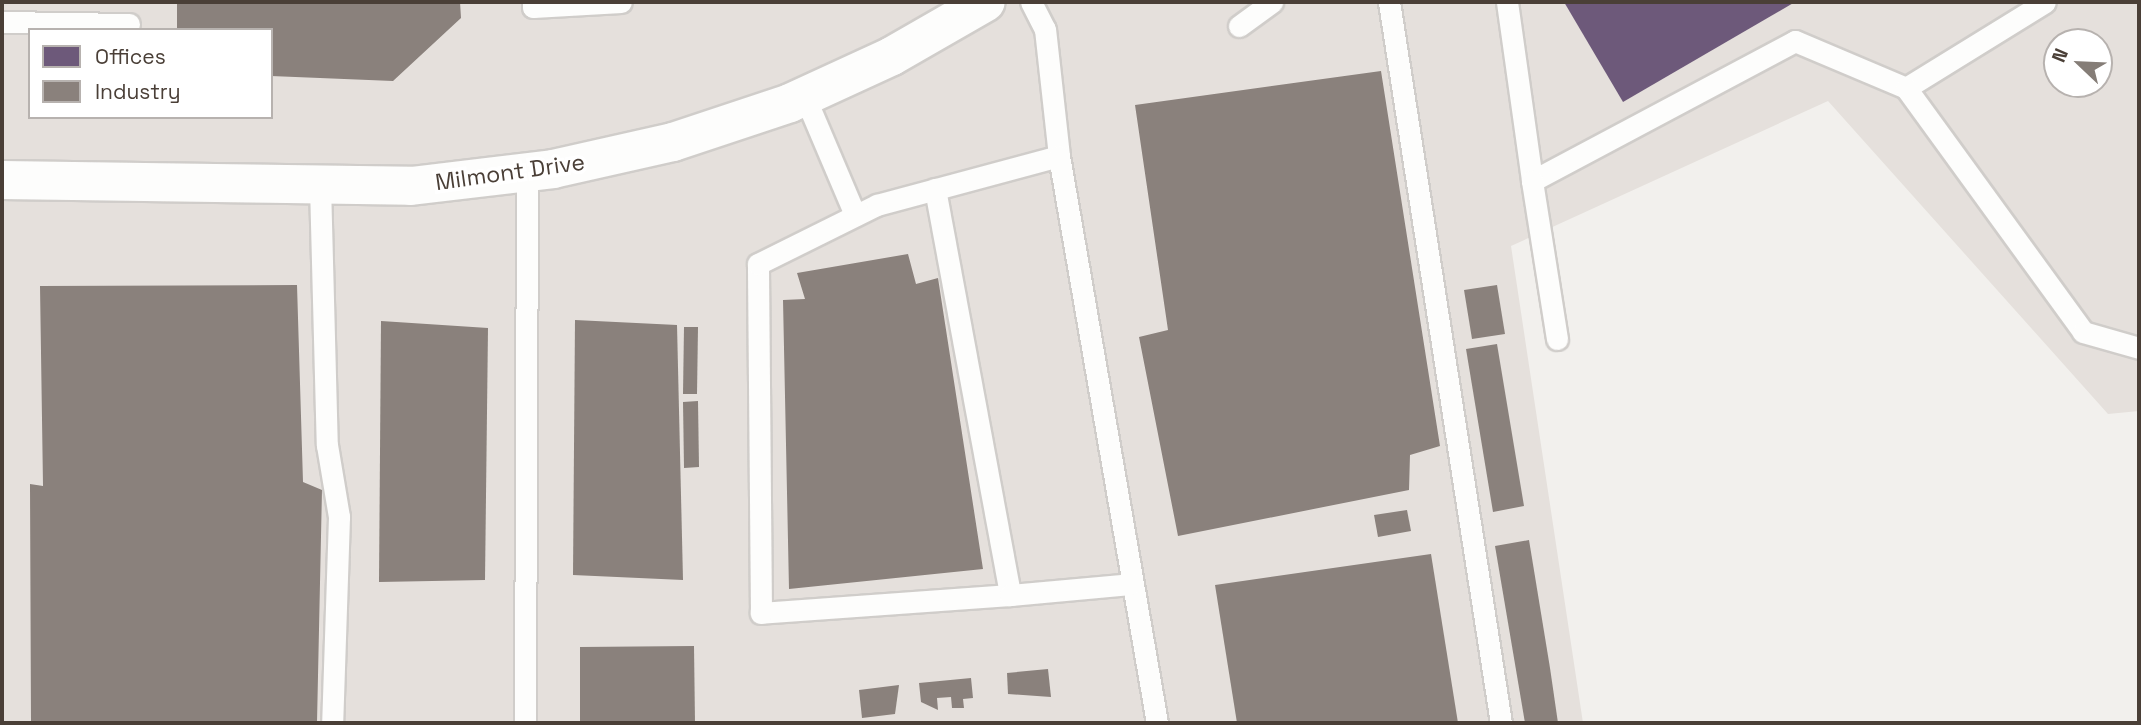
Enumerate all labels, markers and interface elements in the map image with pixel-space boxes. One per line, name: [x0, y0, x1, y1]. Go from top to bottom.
legend: [28, 28, 273, 119]
north arrow: [2043, 28, 2113, 98]
text: Offices: [95, 43, 166, 70]
text: N: [2046, 45, 2074, 66]
text: Industry: [95, 78, 181, 105]
street label: Milmont Drive: [434, 148, 586, 196]

